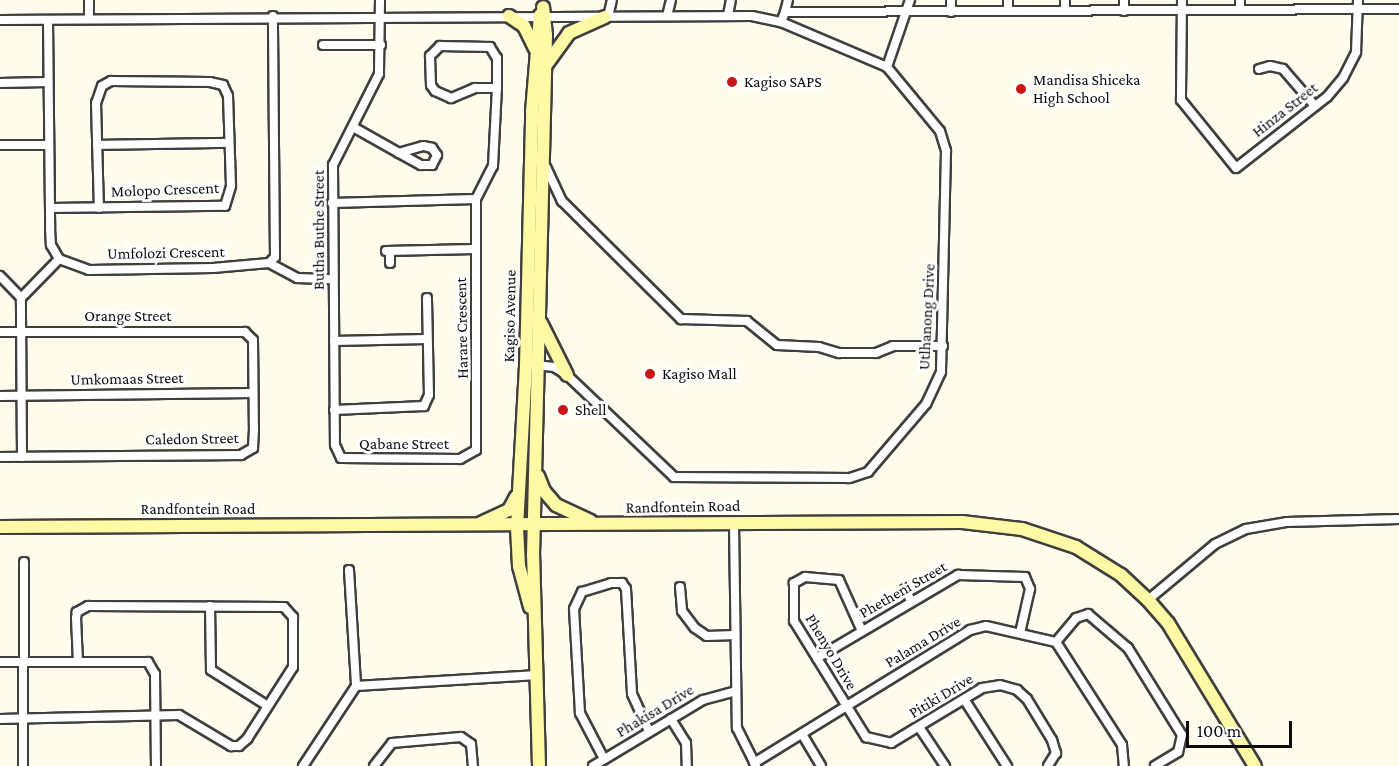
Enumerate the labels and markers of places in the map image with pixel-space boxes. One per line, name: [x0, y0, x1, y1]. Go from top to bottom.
place label: Mandisa Shiceka High School: [1033, 70, 1140, 108]
place label: Kagiso SAPS: [744, 72, 822, 92]
marker: Kagiso SAPS: [725, 75, 739, 89]
marker: Mandisa Shiceka High School: [1014, 82, 1028, 96]
place label: Kagiso Mall: [662, 364, 737, 384]
marker: Kagiso Mall: [643, 367, 657, 381]
place label: Shell: [575, 400, 607, 420]
marker: Shell: [556, 403, 570, 417]

